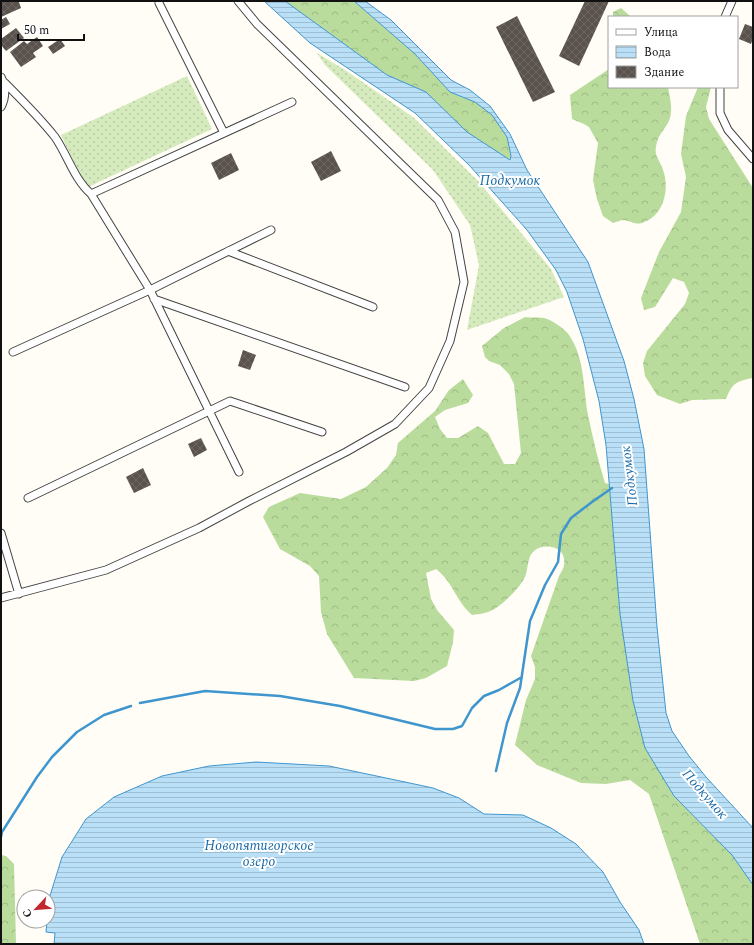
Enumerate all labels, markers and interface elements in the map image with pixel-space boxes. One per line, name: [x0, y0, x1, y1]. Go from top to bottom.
scale bar: [18, 16, 84, 42]
legend: [608, 16, 738, 88]
text: 50 m: [24, 21, 49, 40]
text: Улица: [644, 23, 678, 42]
text: Вода: [644, 43, 671, 62]
text: Здание: [644, 63, 684, 82]
water label: Подкумок: [480, 170, 541, 191]
water label: Подкумок: [615, 444, 643, 507]
water label: Подкумок: [677, 764, 733, 824]
water label: Новопятигорское озеро: [205, 835, 314, 872]
north arrow: [16, 889, 56, 929]
text: С: [18, 906, 37, 920]

